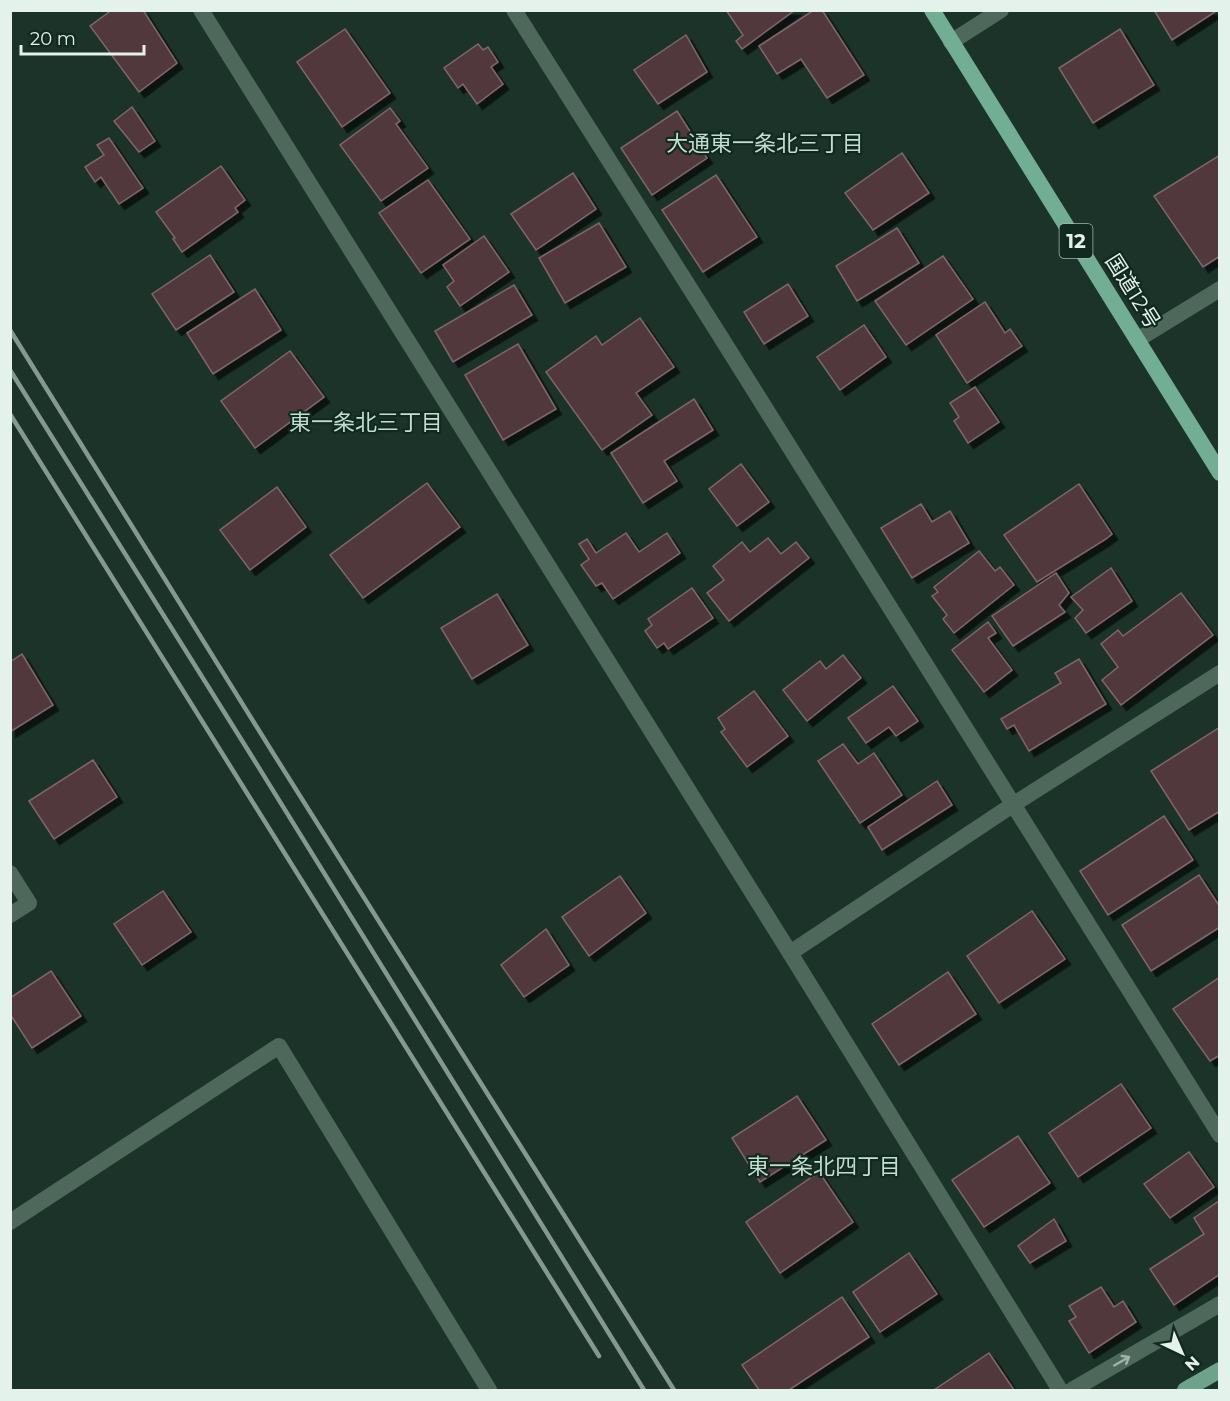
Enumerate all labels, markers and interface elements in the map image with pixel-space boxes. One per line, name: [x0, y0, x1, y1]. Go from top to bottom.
scale bar: [21, 18, 144, 56]
text: 20 m: [30, 28, 76, 50]
district label: 大通東一条北三丁目: [666, 130, 864, 157]
road number: 12: [1060, 224, 1092, 258]
street label: 国道12号: [1101, 249, 1165, 333]
district label: 東一条北三丁目: [289, 409, 443, 436]
district label: 東一条北四丁目: [747, 1153, 901, 1180]
north arrow: [1152, 1323, 1212, 1383]
text: N: [1181, 1352, 1203, 1375]
one-way arrow: [1113, 1355, 1130, 1367]

